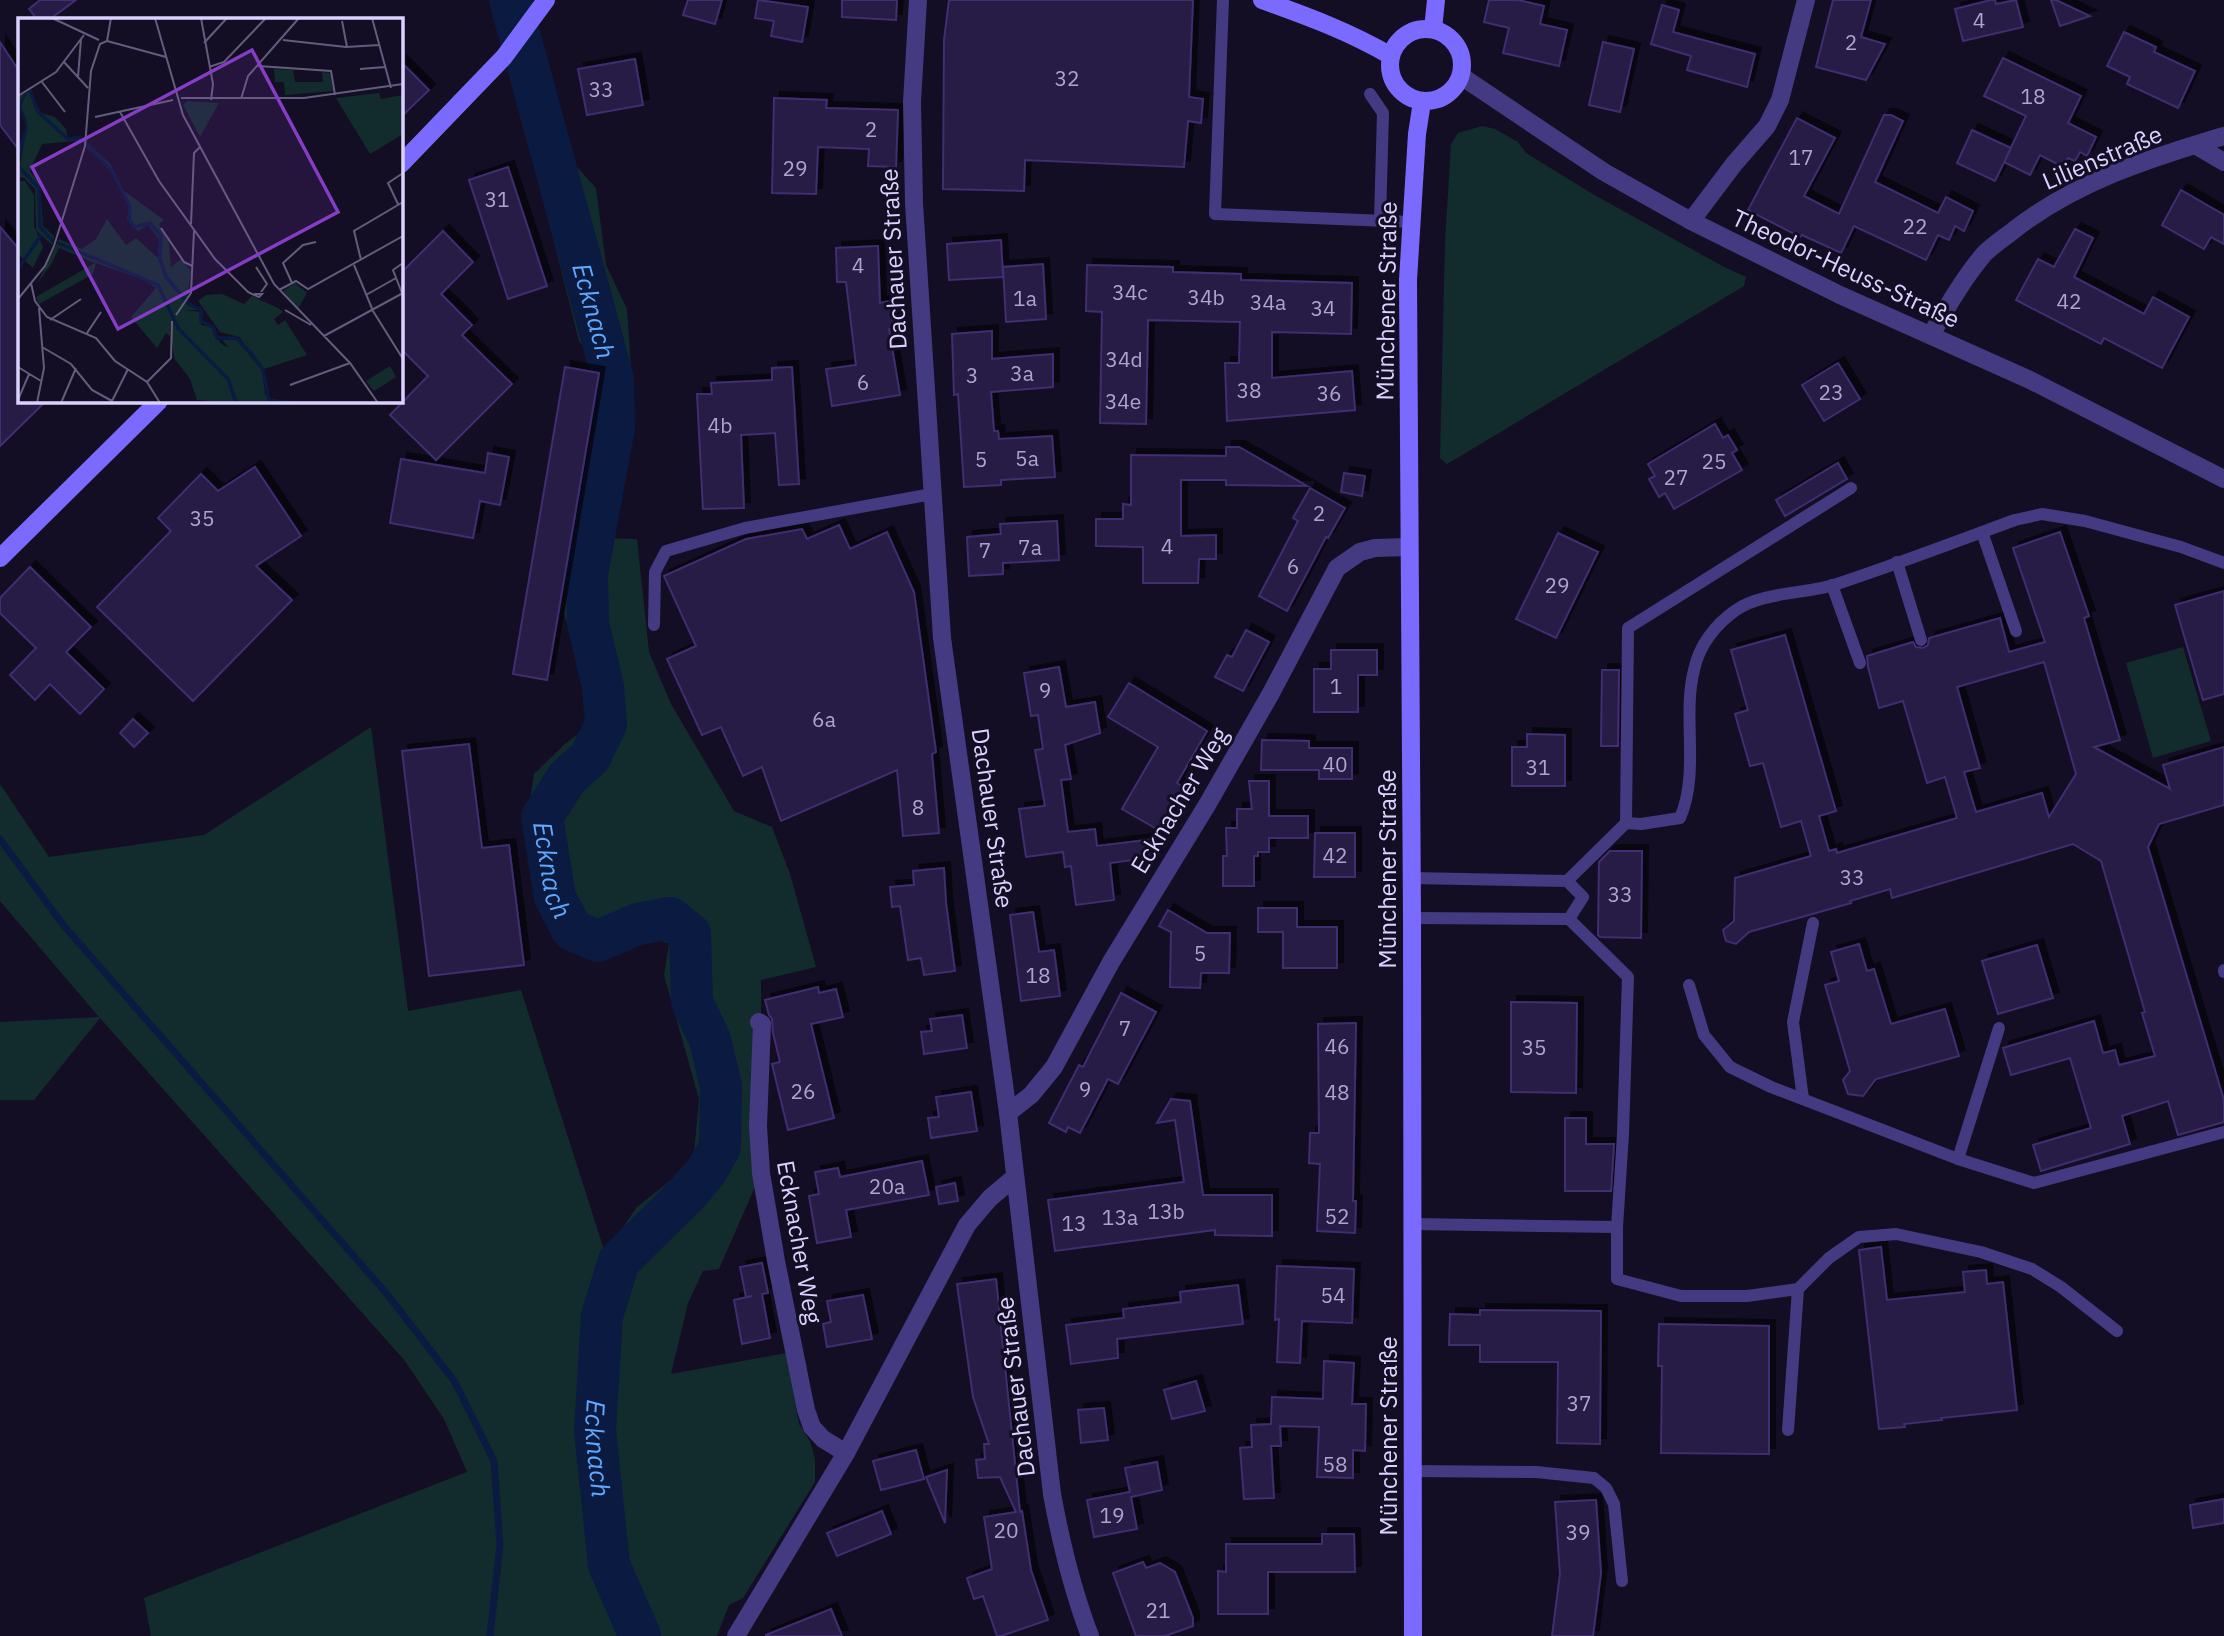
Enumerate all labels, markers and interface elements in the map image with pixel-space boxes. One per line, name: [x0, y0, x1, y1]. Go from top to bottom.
house number: 4: [1973, 6, 1985, 34]
inset map: [18, 18, 402, 402]
house number: 2: [1845, 28, 1857, 56]
house number: 32: [1054, 64, 1080, 92]
house number: 33: [588, 75, 614, 103]
house number: 18: [2020, 82, 2046, 110]
house number: 2: [865, 115, 877, 143]
street label: Lilienstraße: [2037, 117, 2167, 197]
house number: 17: [1788, 143, 1814, 171]
house number: 29: [782, 154, 808, 182]
street label: Dachauer Straße: [872, 168, 914, 350]
house number: 31: [484, 185, 510, 213]
street label: Münchener Straße: [1368, 201, 1404, 401]
street label: Theodor-Heuss-Straße: [1727, 201, 1965, 335]
house number: 22: [1902, 212, 1928, 240]
house number: 4: [852, 251, 864, 279]
water label: Ecknach: [565, 259, 624, 362]
house number: 34c: [1112, 278, 1148, 306]
house number: 34b: [1187, 283, 1225, 311]
house number: 1a: [1013, 284, 1037, 312]
house number: 42: [2056, 287, 2082, 315]
house number: 34a: [1250, 288, 1286, 316]
house number: 34: [1310, 294, 1336, 322]
house number: 34d: [1105, 345, 1143, 373]
house number: 3a: [1010, 359, 1034, 387]
house number: 3: [966, 361, 978, 389]
house number: 6: [857, 368, 869, 396]
house number: 38: [1236, 376, 1262, 404]
house number: 23: [1818, 378, 1844, 406]
house number: 36: [1316, 379, 1342, 407]
house number: 34e: [1105, 387, 1141, 415]
house number: 4b: [708, 411, 732, 439]
house number: 5a: [1015, 444, 1039, 472]
house number: 5: [975, 445, 987, 473]
house number: 25: [1701, 447, 1727, 475]
house number: 27: [1663, 463, 1689, 491]
house number: 2: [1313, 499, 1325, 527]
house number: 35: [189, 504, 215, 532]
house number: 4: [1161, 532, 1173, 560]
house number: 7a: [1018, 533, 1042, 561]
house number: 7: [979, 536, 991, 564]
house number: 6: [1287, 552, 1299, 580]
house number: 29: [1544, 571, 1570, 599]
house number: 1: [1330, 672, 1342, 700]
house number: 9: [1039, 676, 1051, 704]
house number: 6a: [812, 705, 836, 733]
street label: Ecknacher Weg: [1123, 721, 1235, 879]
street label: Dachauer Straße: [965, 726, 1021, 910]
house number: 40: [1322, 750, 1348, 778]
house number: 31: [1525, 753, 1551, 781]
street label: Münchener Straße: [1371, 769, 1403, 969]
house number: 8: [912, 793, 924, 821]
water label: Ecknach: [526, 819, 580, 924]
house number: 42: [1322, 841, 1348, 869]
house number: 33: [1839, 863, 1865, 891]
house number: 33: [1607, 880, 1633, 908]
house number: 5: [1194, 939, 1206, 967]
house number: 18: [1025, 961, 1051, 989]
house number: 7: [1119, 1014, 1131, 1042]
house number: 46: [1324, 1032, 1350, 1060]
house number: 35: [1521, 1033, 1547, 1061]
house number: 9: [1079, 1075, 1091, 1103]
house number: 26: [790, 1077, 816, 1105]
house number: 48: [1324, 1078, 1350, 1106]
street label: Ecknacher Weg: [770, 1158, 830, 1326]
house number: 20a: [869, 1172, 905, 1200]
house number: 13b: [1147, 1197, 1185, 1225]
house number: 52: [1324, 1202, 1350, 1230]
house number: 13a: [1102, 1203, 1138, 1231]
house number: 13: [1061, 1209, 1087, 1237]
house number: 54: [1320, 1281, 1346, 1309]
street label: Dachauer Straße: [988, 1295, 1042, 1479]
street label: Münchener Straße: [1372, 1336, 1404, 1536]
house number: 37: [1566, 1389, 1592, 1417]
water label: Ecknach: [578, 1398, 619, 1499]
house number: 58: [1322, 1450, 1348, 1478]
house number: 19: [1099, 1501, 1125, 1529]
house number: 20: [993, 1516, 1019, 1544]
house number: 39: [1565, 1518, 1591, 1546]
house number: 21: [1145, 1596, 1171, 1624]

